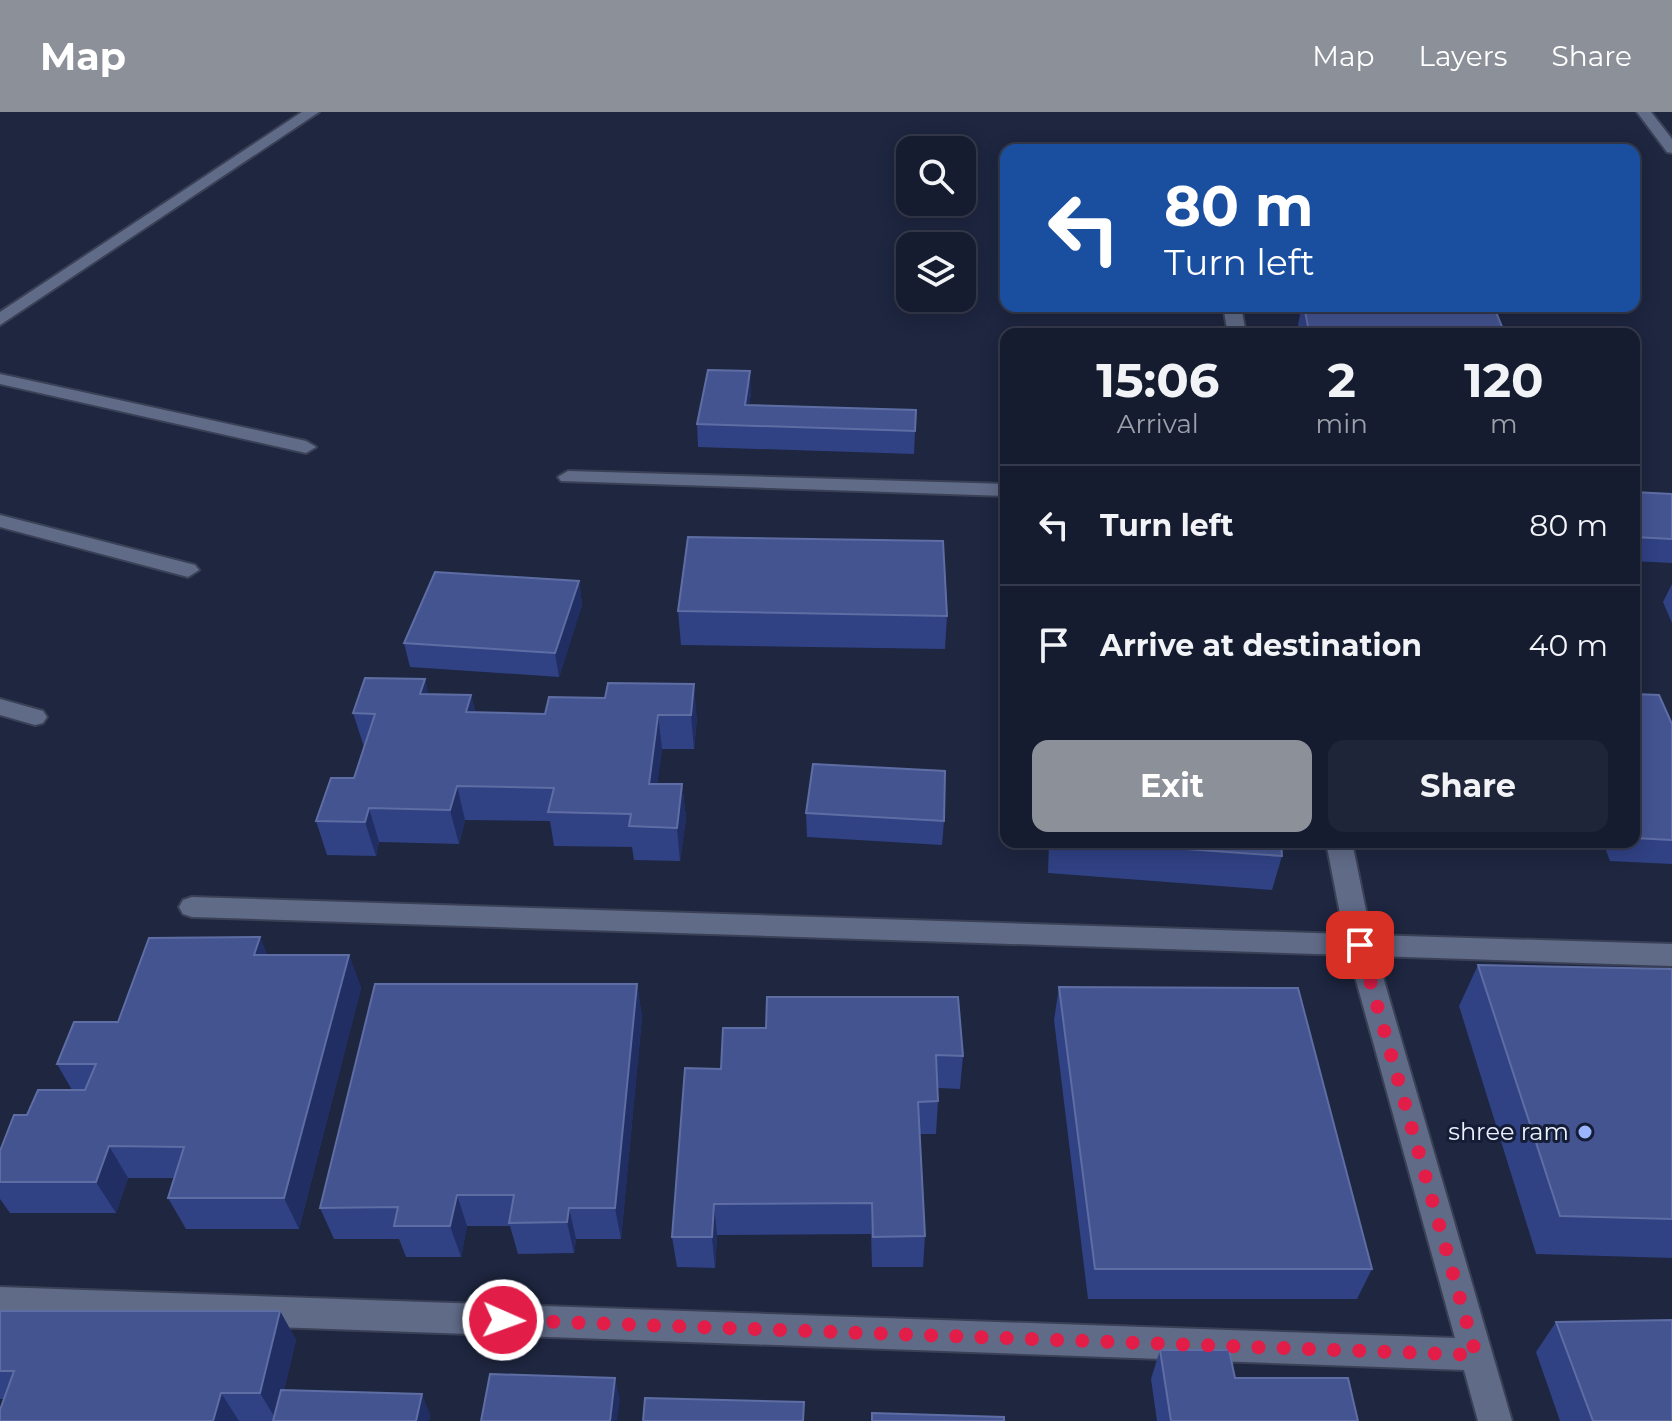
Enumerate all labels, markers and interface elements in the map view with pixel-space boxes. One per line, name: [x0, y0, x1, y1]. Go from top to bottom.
text: Map: [40, 33, 126, 80]
text: Map: [1312, 39, 1375, 73]
text: Layers: [1419, 39, 1508, 73]
text: Share: [1552, 39, 1632, 73]
map controls: [896, 136, 976, 312]
button: search: [896, 136, 976, 216]
text: 80 m: [1164, 172, 1314, 240]
icon: left: [1032, 176, 1136, 280]
button: layers: [896, 232, 976, 312]
text: Turn left: [1164, 240, 1315, 284]
text: 15:06: [1096, 351, 1219, 409]
text: 2: [1328, 351, 1356, 409]
text: 120: [1464, 351, 1544, 409]
text: Arrival: [1117, 408, 1199, 440]
text: min: [1316, 408, 1368, 440]
text: m: [1490, 408, 1518, 440]
icon: left: [1032, 503, 1076, 547]
text: Turn left: [1100, 507, 1233, 544]
text: 80 m: [1529, 507, 1608, 544]
icon: arrive: [1032, 623, 1076, 667]
text: Arrive at destination: [1100, 627, 1422, 664]
text: 40 m: [1529, 627, 1608, 664]
button: Exit: [1032, 740, 1312, 832]
button: Share: [1328, 740, 1608, 832]
pin: [1326, 911, 1394, 979]
icon: arrive: [1338, 923, 1382, 967]
place label: shree ram: [1448, 1117, 1569, 1146]
marker: shree ram: [1576, 1123, 1594, 1141]
position arrow: [461, 1278, 545, 1362]

